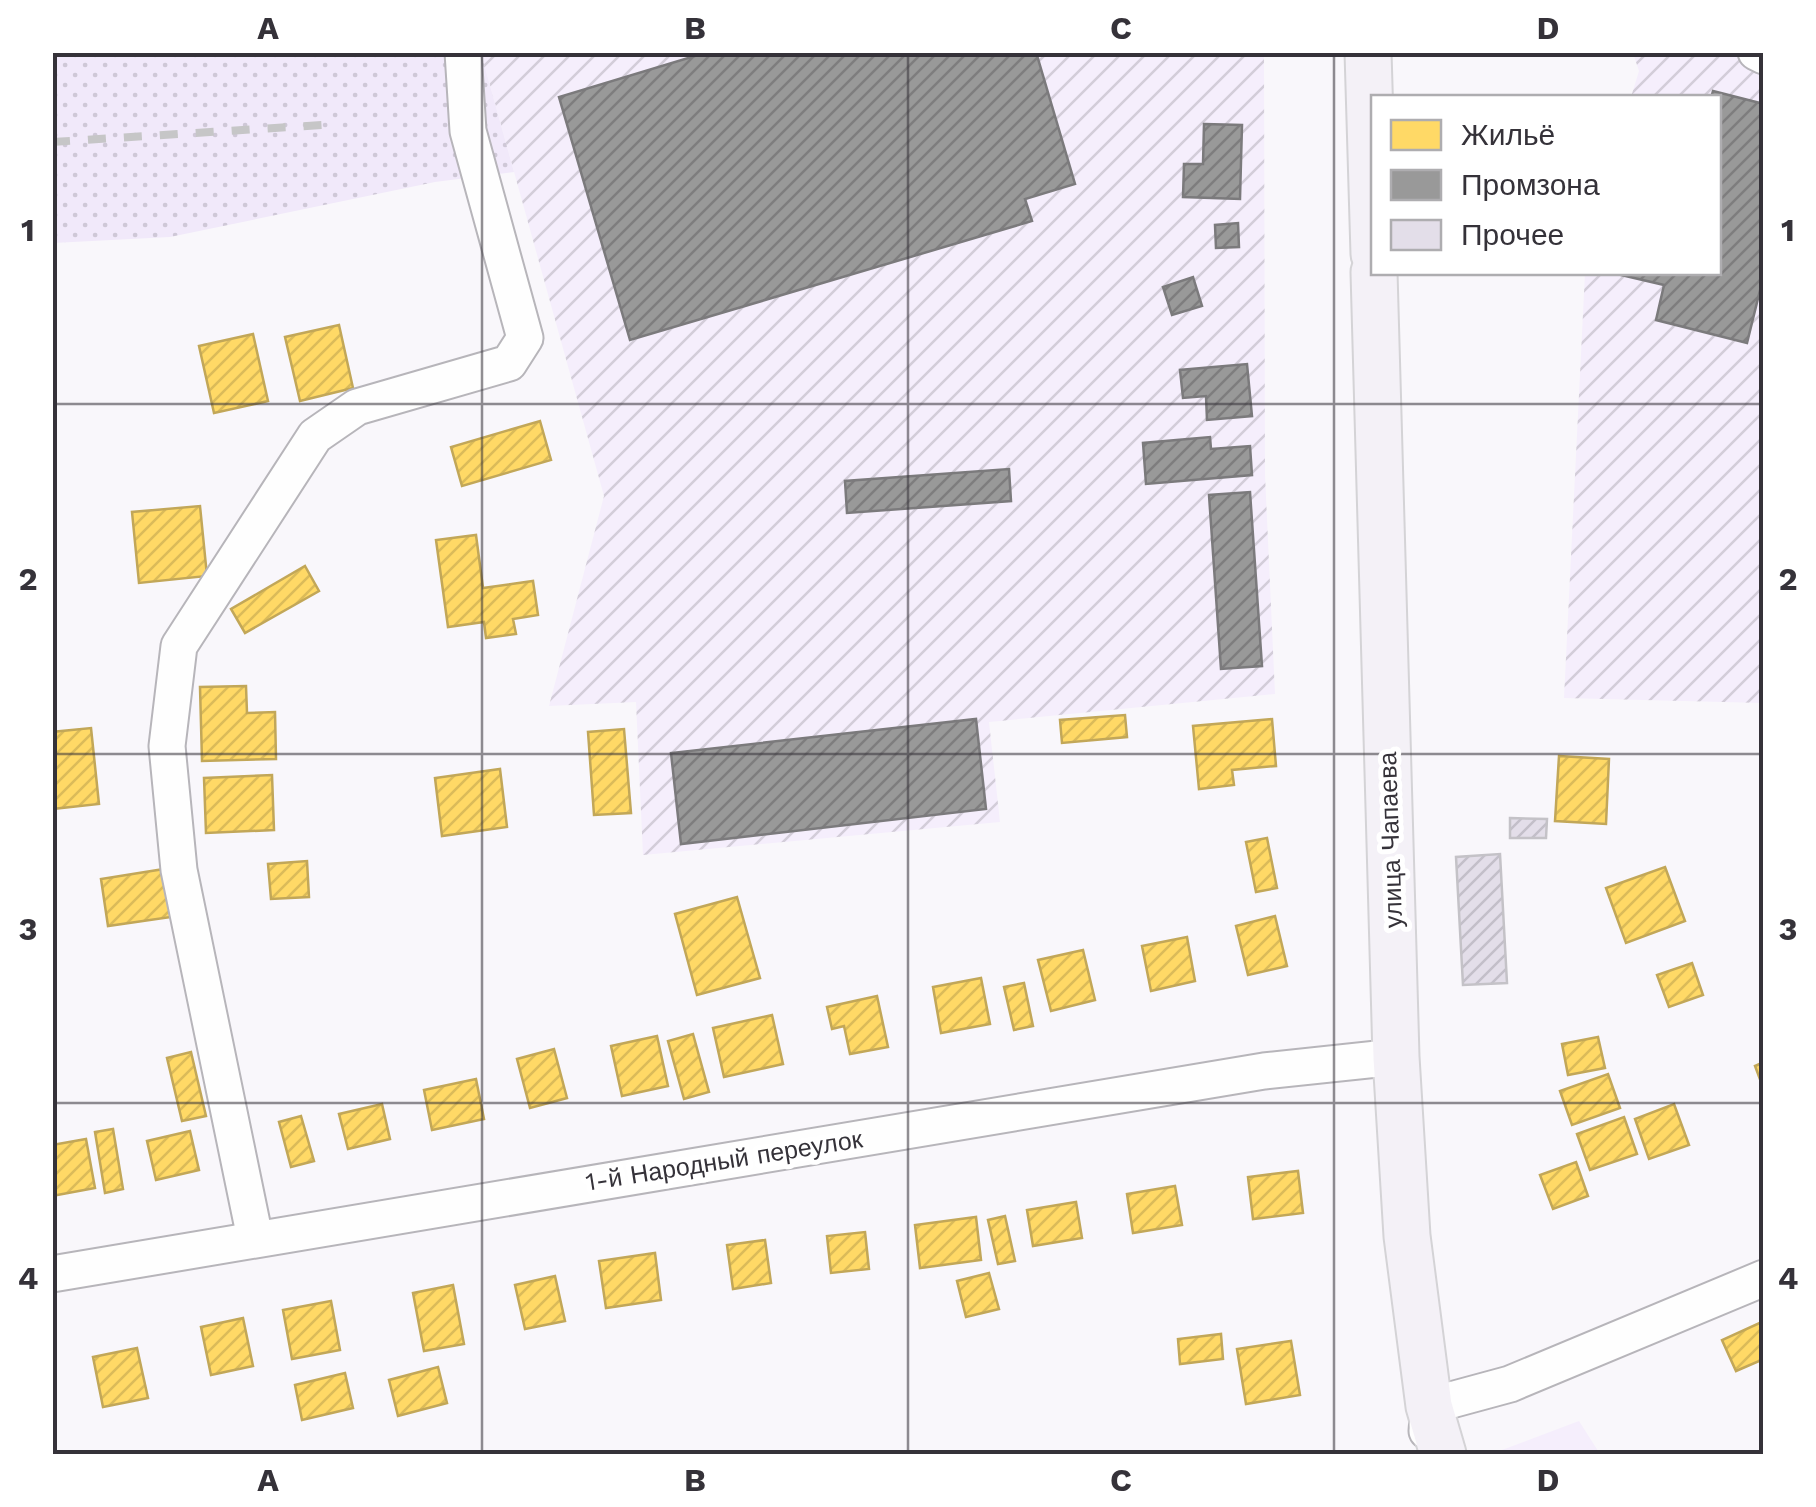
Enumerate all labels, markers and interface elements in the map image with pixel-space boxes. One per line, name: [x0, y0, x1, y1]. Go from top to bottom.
text: A: [257, 9, 279, 47]
text: B: [684, 9, 706, 47]
text: C: [1110, 9, 1132, 47]
text: D: [1537, 9, 1559, 47]
legend: [1371, 95, 1721, 275]
text: Жильё: [1461, 117, 1555, 152]
text: Промзона: [1461, 167, 1600, 202]
text: 1: [21, 211, 35, 249]
text: 1: [1781, 211, 1795, 249]
text: Прочее: [1461, 217, 1564, 252]
text: 2: [18, 560, 38, 598]
text: 2: [1778, 560, 1798, 598]
street label: улица Чапаева: [1373, 751, 1408, 928]
text: 3: [19, 910, 37, 948]
text: 3: [1779, 910, 1797, 948]
street label: 1-й Народный переулок: [584, 1124, 866, 1197]
text: 4: [18, 1259, 38, 1297]
text: 4: [1778, 1259, 1798, 1297]
text: A: [257, 1461, 279, 1499]
text: B: [684, 1461, 706, 1499]
text: C: [1110, 1461, 1132, 1499]
text: D: [1537, 1461, 1559, 1499]

